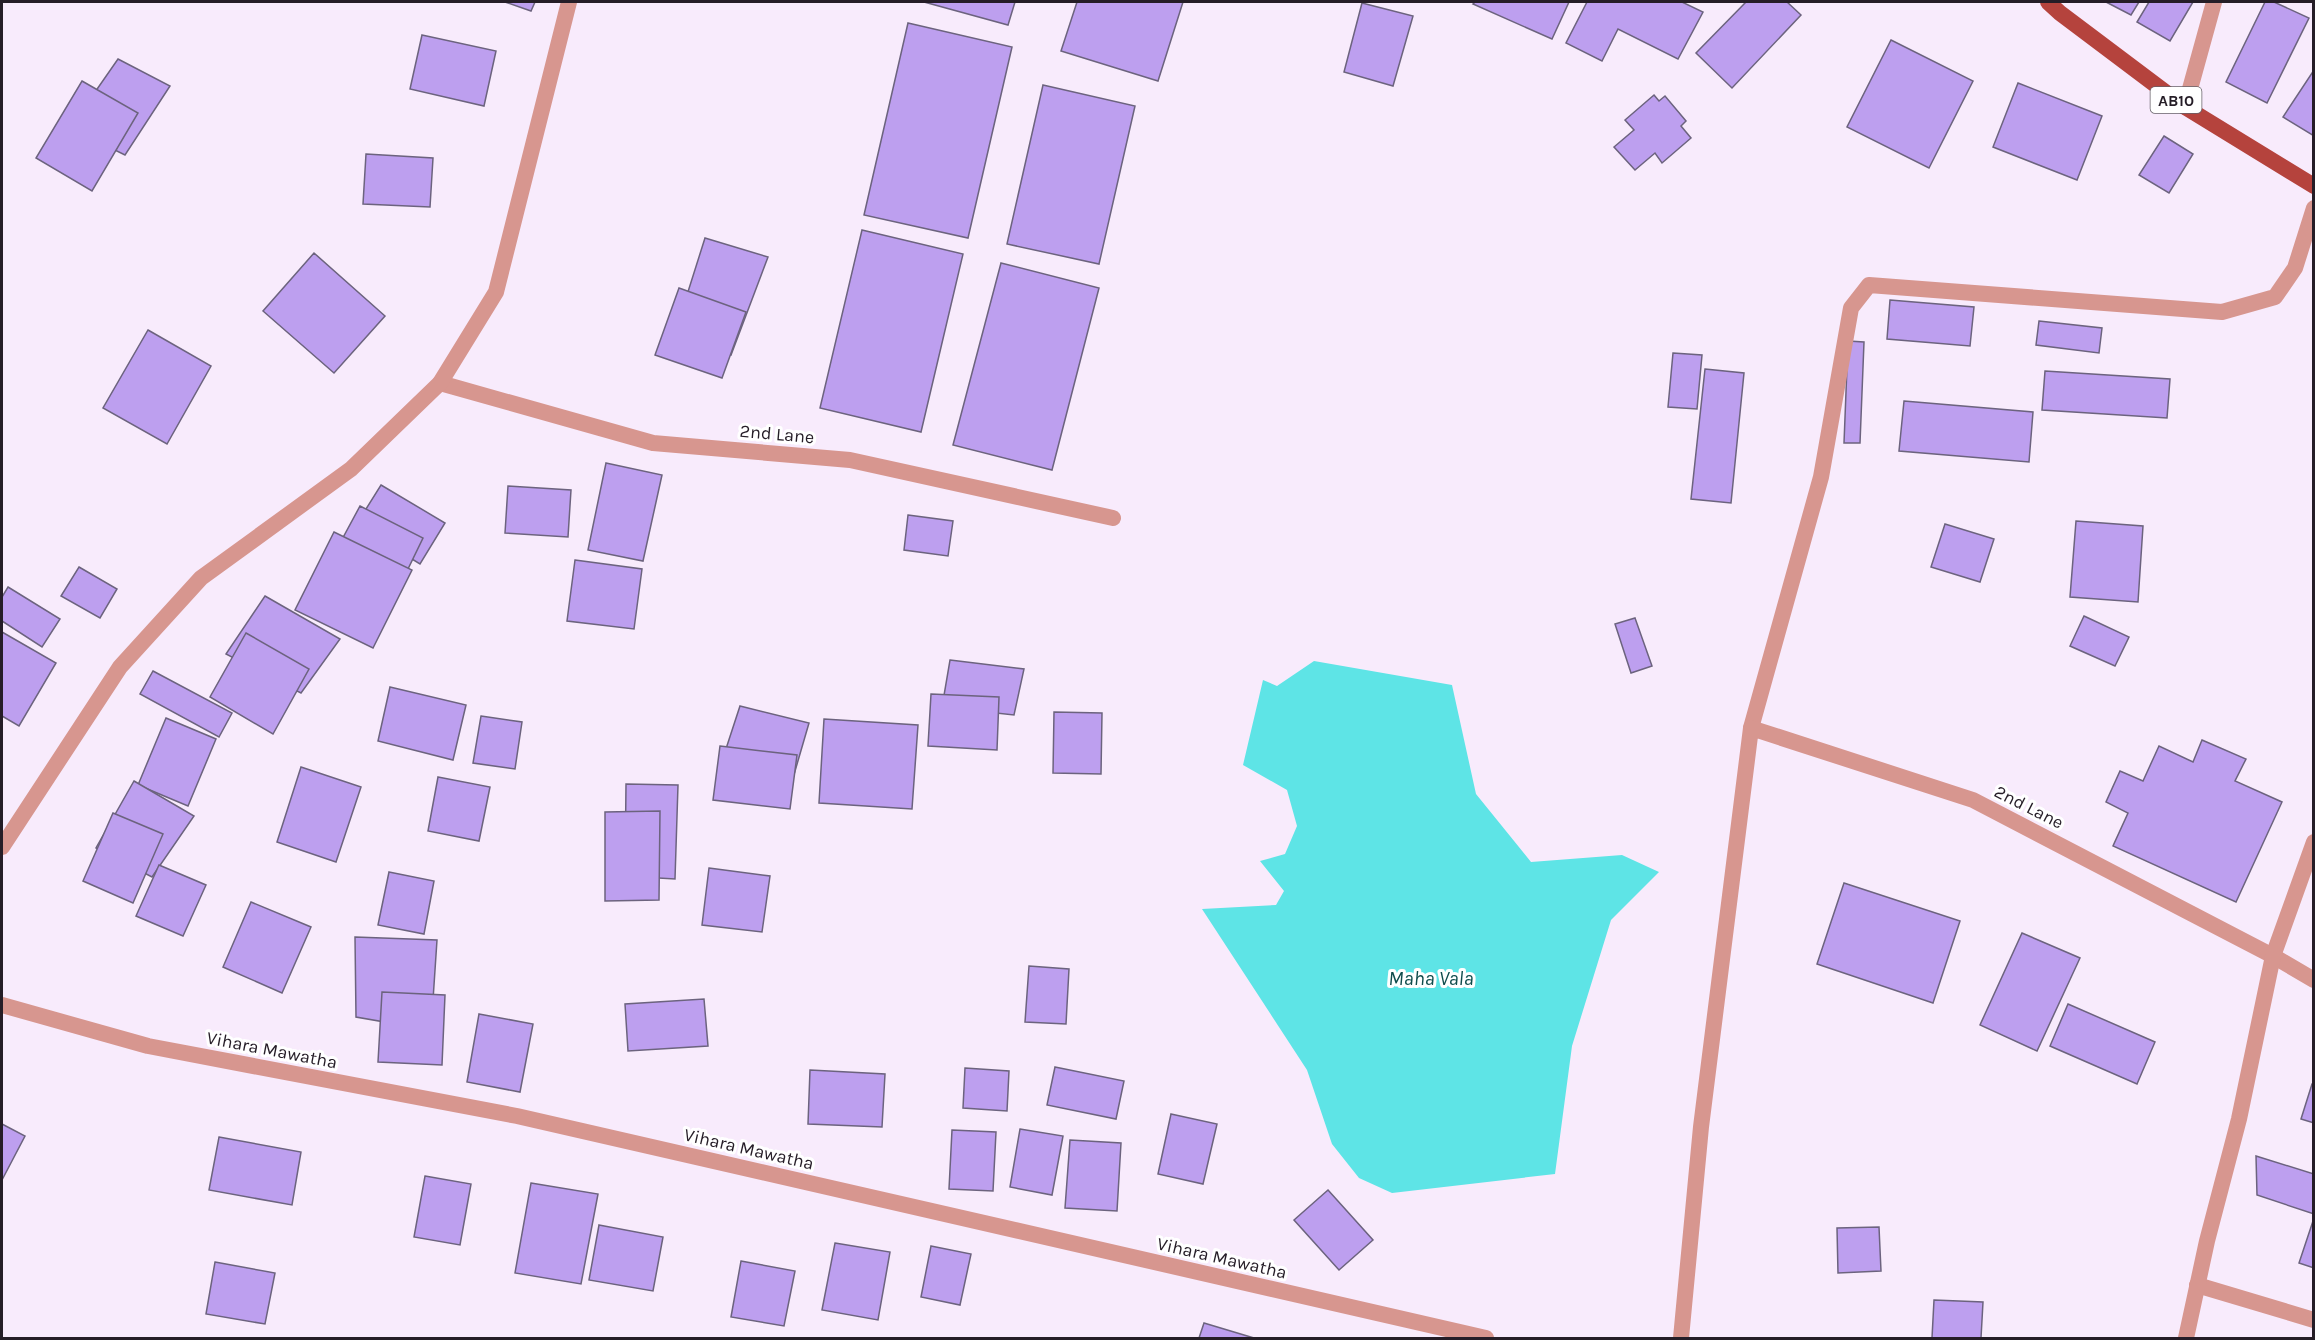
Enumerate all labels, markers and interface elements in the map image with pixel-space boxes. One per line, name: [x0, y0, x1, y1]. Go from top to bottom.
road number: AB10: [2150, 87, 2202, 113]
street label: 2nd Lane: [739, 420, 815, 448]
street label: 2nd Lane: [1991, 780, 2067, 834]
water label: Maha Vala: [1388, 967, 1474, 990]
street label: Vihara Mawatha: [205, 1027, 339, 1073]
street label: Vihara Mawatha: [682, 1123, 816, 1175]
street label: Vihara Mawatha: [1155, 1232, 1289, 1284]

